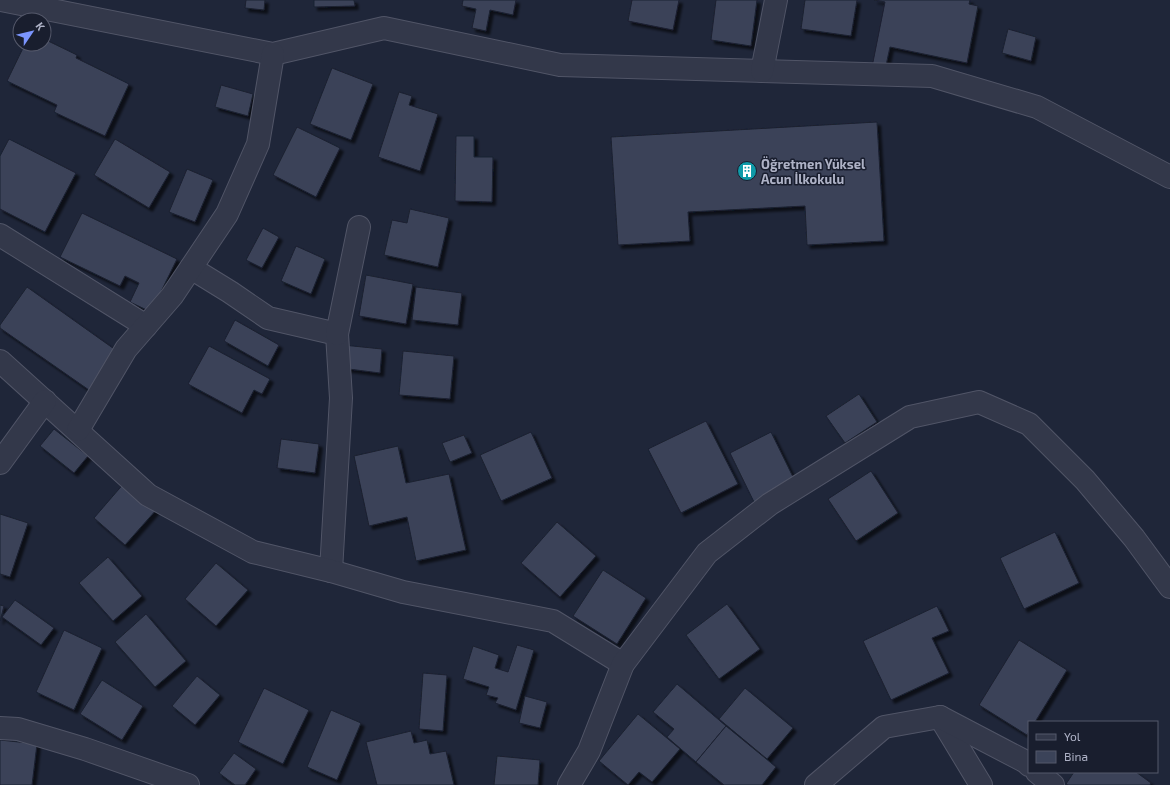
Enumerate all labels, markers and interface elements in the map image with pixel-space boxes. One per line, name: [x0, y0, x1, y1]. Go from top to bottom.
north arrow: [12, 12, 52, 52]
text: K: [33, 19, 48, 33]
place label: Öğretmen Yüksel Acun İlkokulu: [761, 156, 866, 187]
building icon: Öğretmen Yüksel Acun İlkokulu: [736, 160, 758, 182]
legend: [1028, 721, 1158, 773]
text: Yol: [1064, 729, 1081, 743]
text: Bina: [1064, 749, 1088, 763]

